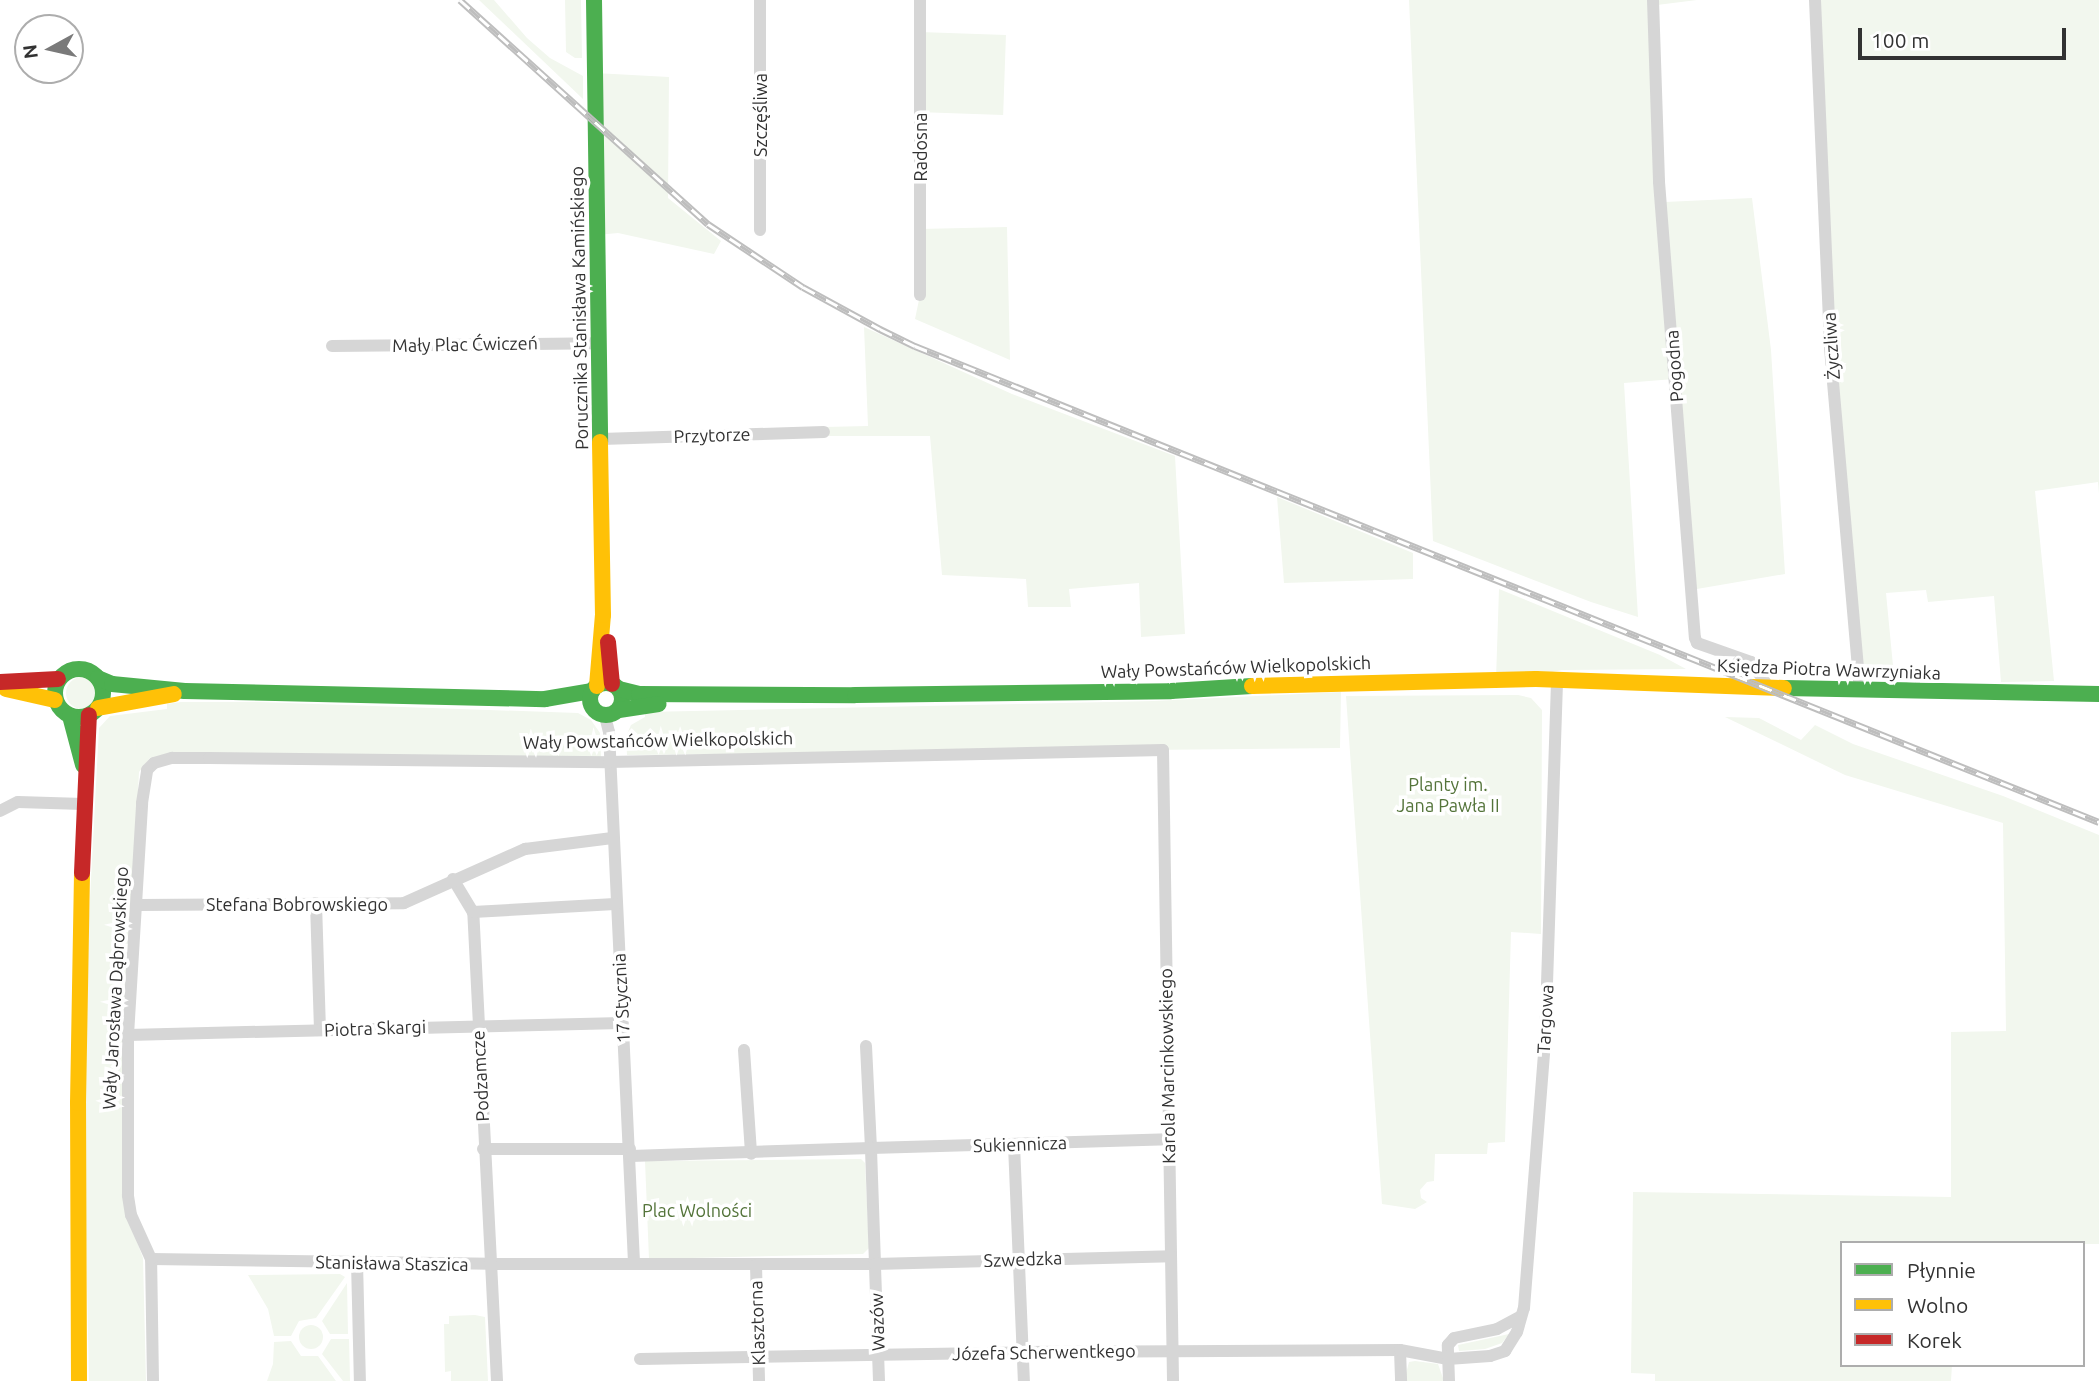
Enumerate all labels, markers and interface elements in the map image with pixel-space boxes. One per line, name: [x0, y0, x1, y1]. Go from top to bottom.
north arrow: [14, 14, 84, 84]
scale bar: [1861, 14, 2069, 58]
text: 100 m: [1871, 28, 1929, 52]
text: N: [18, 43, 42, 60]
street label: Szczęśliwa: [749, 73, 771, 157]
street label: Radosna: [909, 113, 931, 181]
street label: Porucznika Stanisława Kamińskiego: [566, 166, 592, 450]
street label: Życzliwa: [1818, 312, 1844, 380]
street label: Pogodna: [1661, 329, 1687, 403]
street label: Mały Plac Ćwiczeń: [392, 332, 538, 356]
street label: Przytorze: [673, 423, 751, 447]
street label: Wały Powstańców Wielkopolskich: [1100, 651, 1372, 683]
street label: Księdza Piotra Wawrzyniaka: [1717, 654, 1941, 684]
street label: Wały Powstańców Wielkopolskich: [523, 727, 793, 753]
park label: Planty im. Jana Pawła II: [1397, 774, 1499, 816]
street label: Wały Jarosława Dąbrowskiego: [98, 866, 132, 1110]
street label: Stefana Bobrowskiego: [206, 893, 388, 915]
street label: 17 Stycznia: [608, 952, 634, 1044]
street label: Karola Marcinkowskiego: [1154, 968, 1180, 1164]
street label: Targowa: [1532, 984, 1558, 1054]
street label: Piotra Skargi: [324, 1015, 426, 1041]
street label: Podzamcze: [467, 1030, 493, 1122]
street label: Sukiennicza: [973, 1132, 1067, 1156]
park label: Plac Wolności: [642, 1199, 752, 1221]
legend: [1840, 1241, 2085, 1367]
street label: Szwedzka: [983, 1247, 1063, 1271]
street label: Stanisława Staszica: [315, 1251, 469, 1275]
text: Płynnie: [1907, 1258, 1976, 1282]
street label: Klasztorna: [745, 1280, 769, 1366]
street label: Wazów: [865, 1293, 889, 1351]
text: Wolno: [1907, 1293, 1968, 1317]
text: Korek: [1907, 1328, 1962, 1352]
street label: Józefa Scherwentkego: [952, 1340, 1136, 1364]

